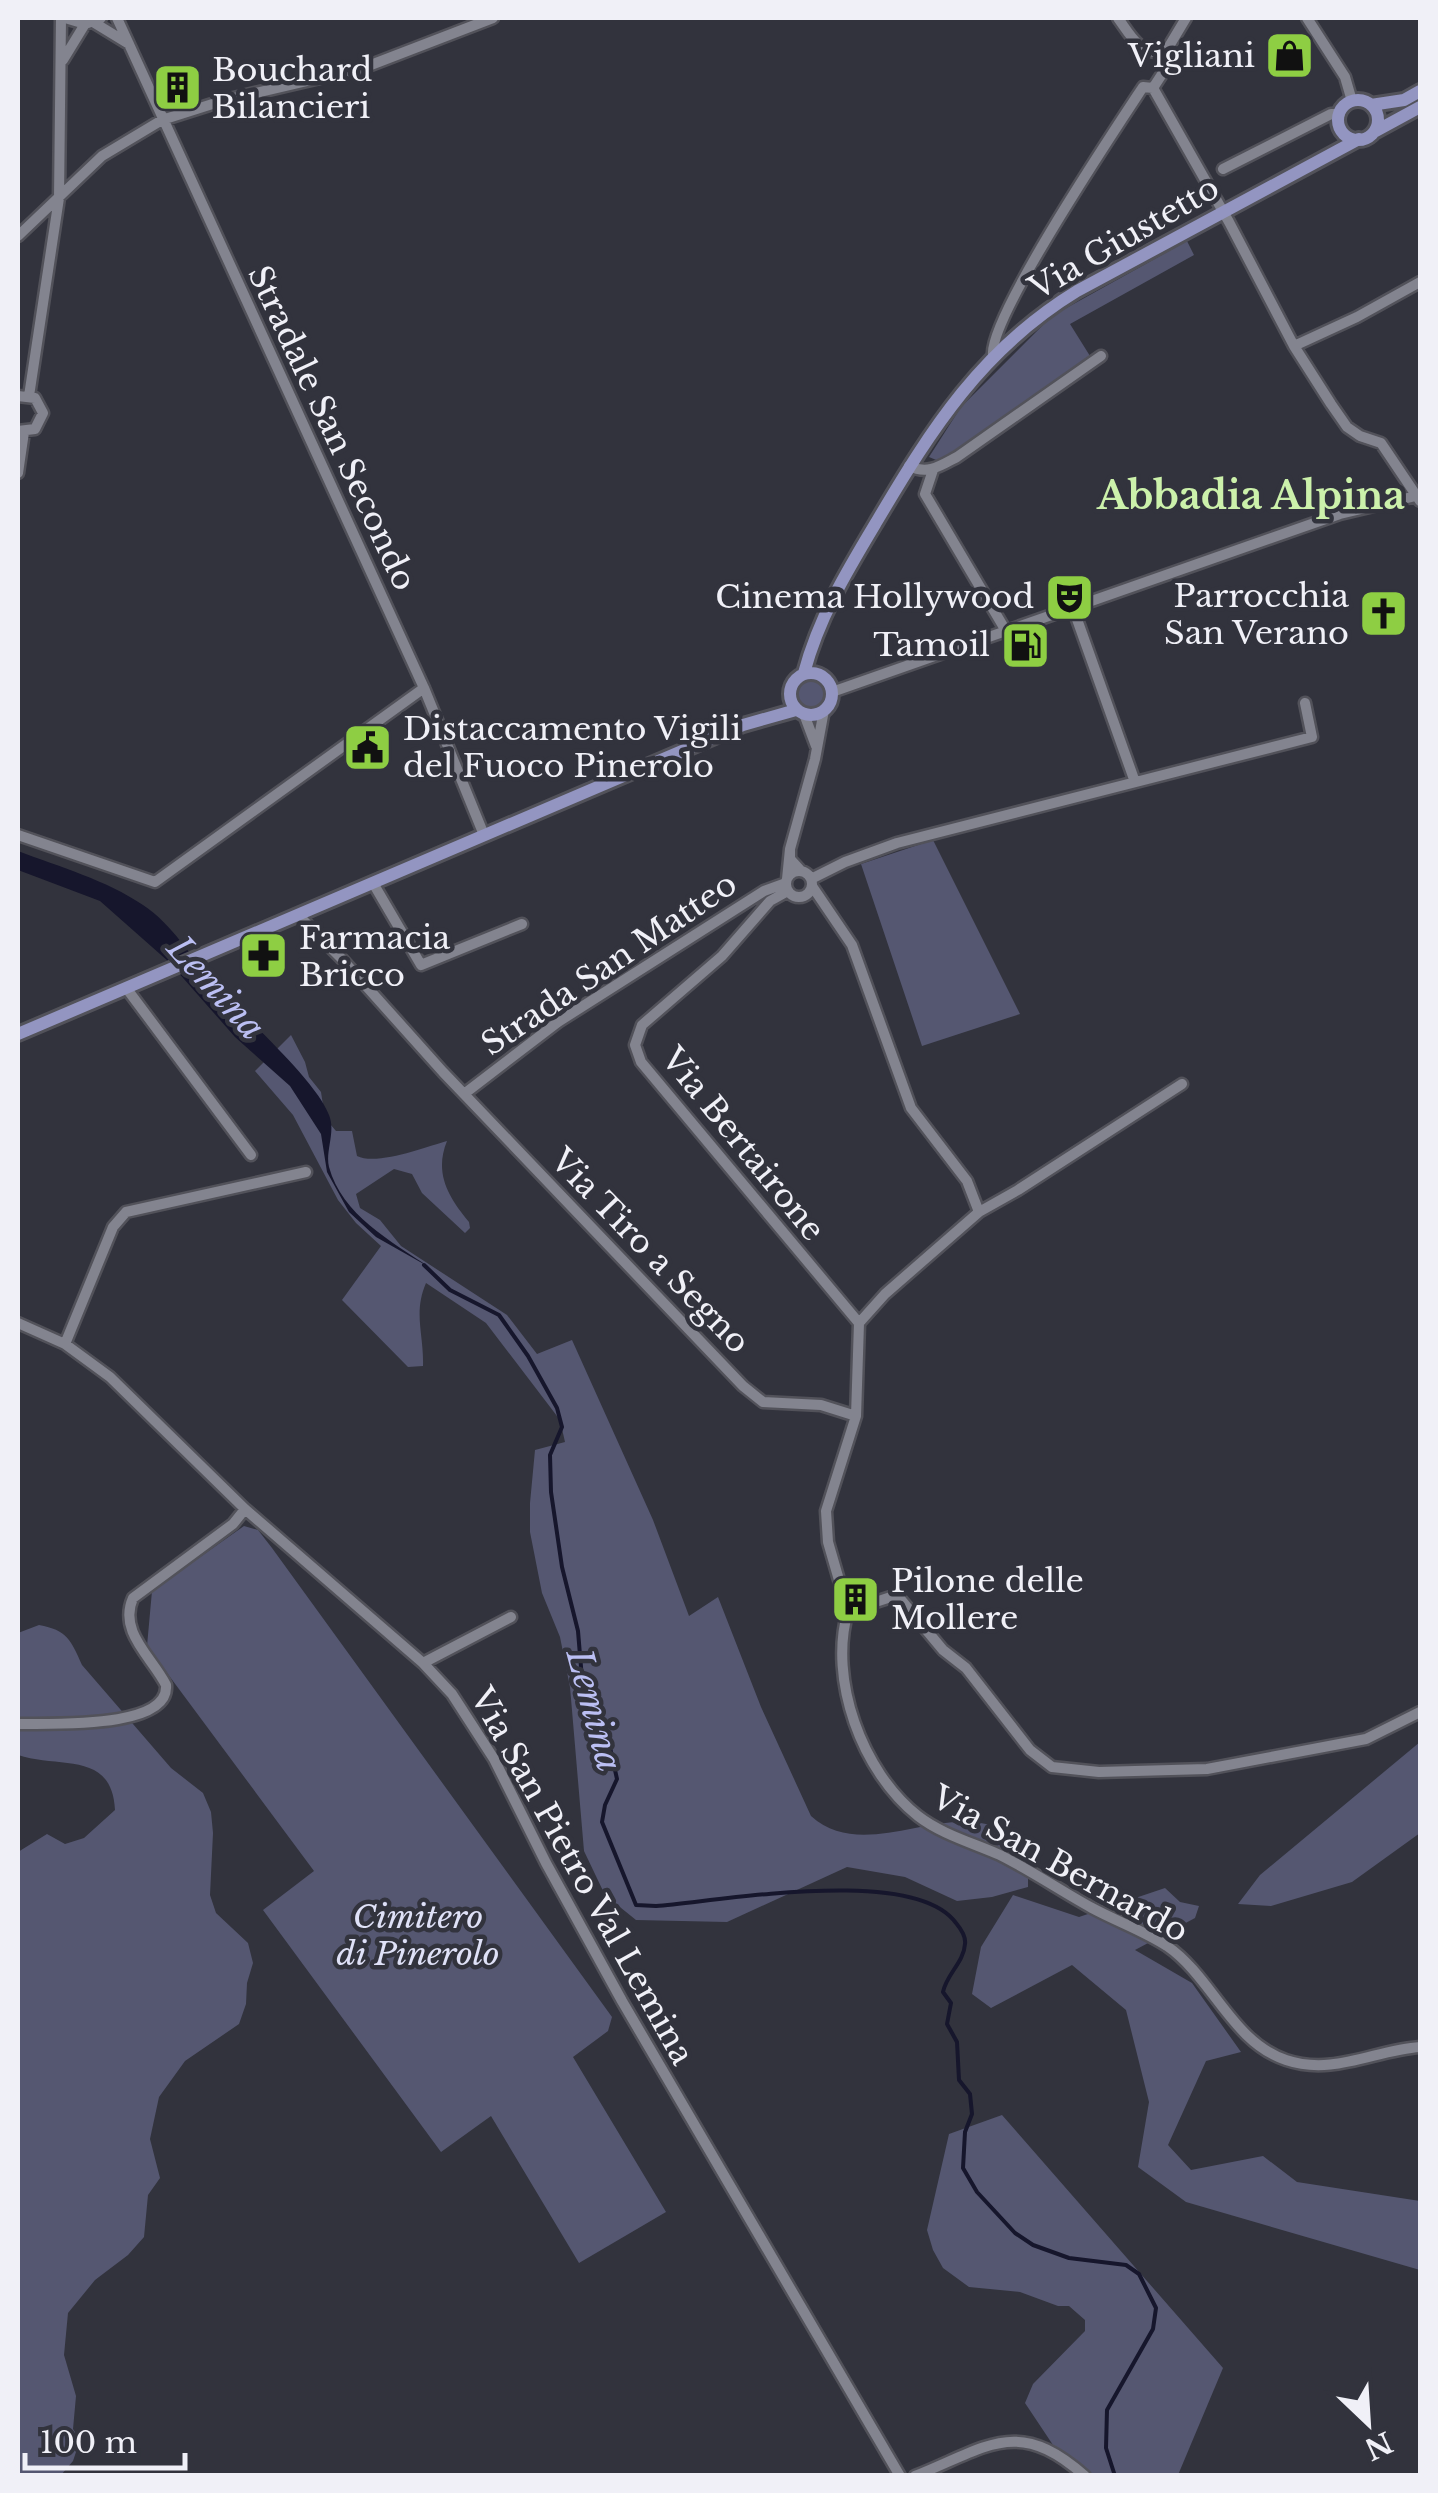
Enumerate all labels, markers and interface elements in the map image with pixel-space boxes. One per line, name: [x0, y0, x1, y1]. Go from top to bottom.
shop icon: Vigliani: [1264, 30, 1316, 82]
place label: Vigliani: [1127, 36, 1255, 76]
place label: Bouchard Bilancieri: [212, 50, 372, 127]
building icon: Bouchard Bilancieri: [151, 62, 203, 114]
street label: Via Giustetto: [1021, 168, 1226, 309]
street label: Stradale San Secondo: [239, 259, 425, 597]
district label: Abbadia Alpina: [1096, 472, 1405, 519]
theatre icon: Cinema Hollywood: [1043, 571, 1095, 623]
place label: Parrocchia San Verano: [1164, 576, 1349, 653]
place label: Cinema Hollywood: [715, 577, 1034, 617]
church icon: Parrocchia San Verano: [1358, 588, 1410, 640]
fuel station icon: Tamoil: [999, 619, 1051, 671]
place label: Tamoil: [873, 625, 990, 665]
place label: Distaccamento Vigili del Fuoco Pinerolo: [403, 709, 741, 786]
public building icon: Distaccamento Vigili del Fuoco Pinerolo: [342, 721, 394, 773]
street label: Strada San Matteo: [474, 864, 744, 1064]
place label: Farmacia Bricco: [299, 918, 450, 995]
water label: Lemina: [158, 926, 274, 1048]
pharmacy icon: Farmacia Bricco: [238, 930, 290, 982]
street label: Via Bertairone: [652, 1038, 833, 1249]
street label: Via Tiro a Segno: [541, 1139, 758, 1362]
place label: Pilone delle Mollere: [891, 1561, 1084, 1638]
building icon: Pilone delle Mollere: [830, 1573, 882, 1625]
water label: Lemina: [557, 1643, 631, 1776]
street label: Via San Pietro Val Lemina: [461, 1680, 703, 2072]
street label: Via San Bernardo: [924, 1776, 1195, 1951]
park label: Cimitero di Pinerolo: [337, 1897, 499, 1974]
north arrow: [1318, 2373, 1418, 2473]
scale bar: [25, 2408, 185, 2470]
text: 100 m: [40, 2424, 137, 2461]
text: N: [1359, 2424, 1398, 2467]

